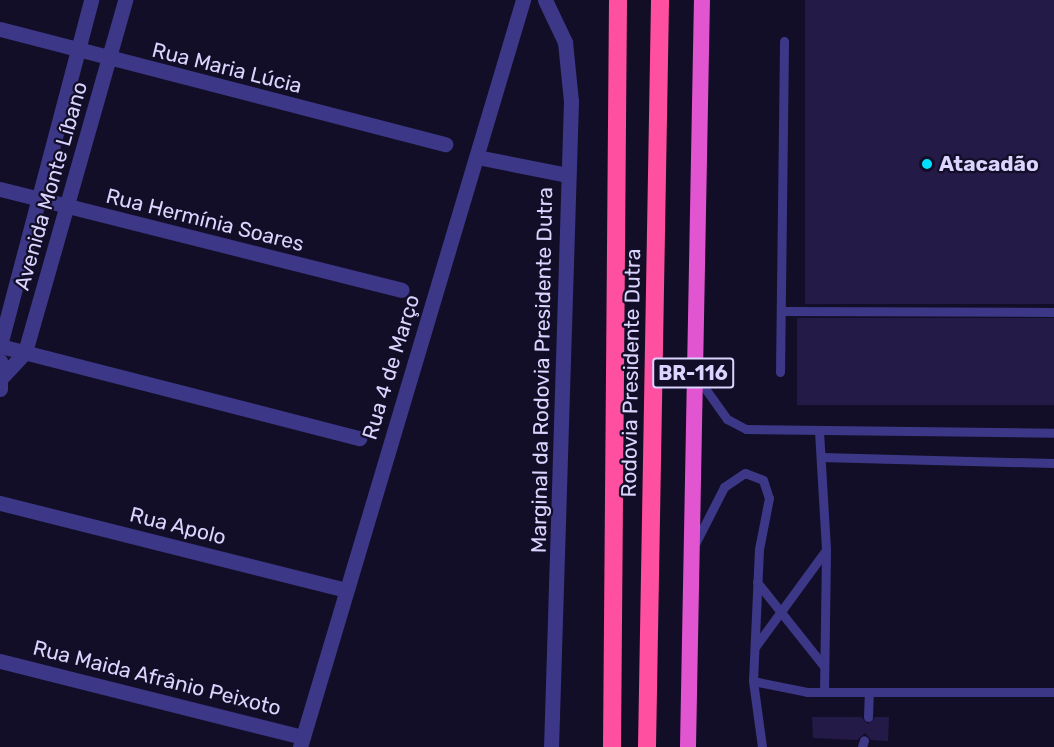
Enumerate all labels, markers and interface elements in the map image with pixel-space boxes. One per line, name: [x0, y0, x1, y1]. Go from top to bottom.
street label: Rua Maria Lúcia: [149, 37, 305, 99]
street label: Avenida Monte Líbano: [9, 79, 93, 293]
place label: Atacadão: [939, 151, 1039, 177]
marker: Atacadão: [920, 157, 934, 171]
street label: Rua Hermínia Soares: [103, 183, 307, 257]
street label: Marginal da Rodovia Presidente Dutra: [526, 187, 558, 553]
street label: Rodovia Presidente Dutra: [616, 248, 646, 498]
street label: Rua 4 de Março: [357, 291, 425, 443]
road number: BR-116: [651, 356, 735, 390]
street label: Rua Apolo: [127, 502, 229, 550]
street label: Rua Maida Afrânio Peixoto: [30, 635, 284, 721]

